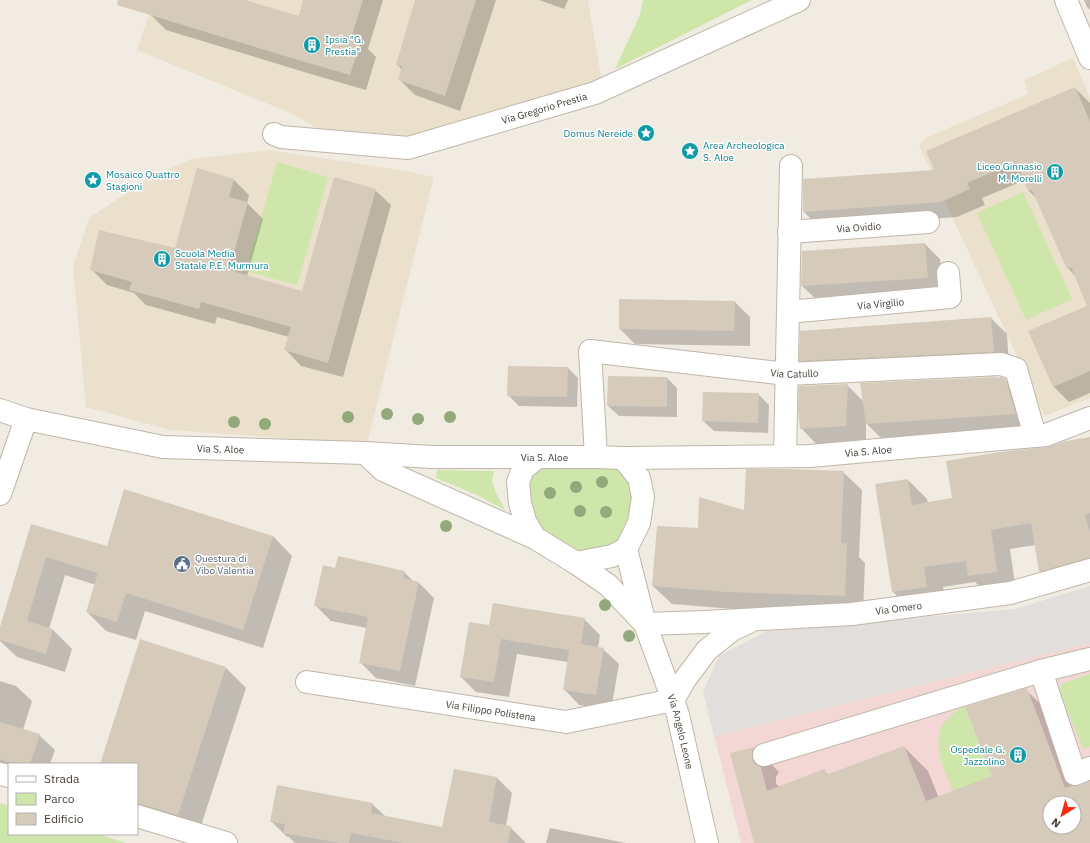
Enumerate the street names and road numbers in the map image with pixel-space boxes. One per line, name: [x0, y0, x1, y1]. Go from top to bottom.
street label: Via Gregorio Prestia: [500, 90, 589, 127]
street label: Via Ovidio: [836, 219, 882, 236]
street label: Via Virgilio: [857, 295, 905, 313]
street label: Via Catullo: [770, 366, 819, 381]
street label: Via S. Aloe: [197, 442, 245, 456]
street label: Via S. Aloe: [844, 443, 893, 460]
street label: Via S. Aloe: [521, 451, 569, 464]
street label: Via Omero: [874, 599, 923, 618]
street label: Via Angelo Leone: [664, 692, 696, 771]
street label: Via Filippo Polistena: [445, 698, 537, 724]

